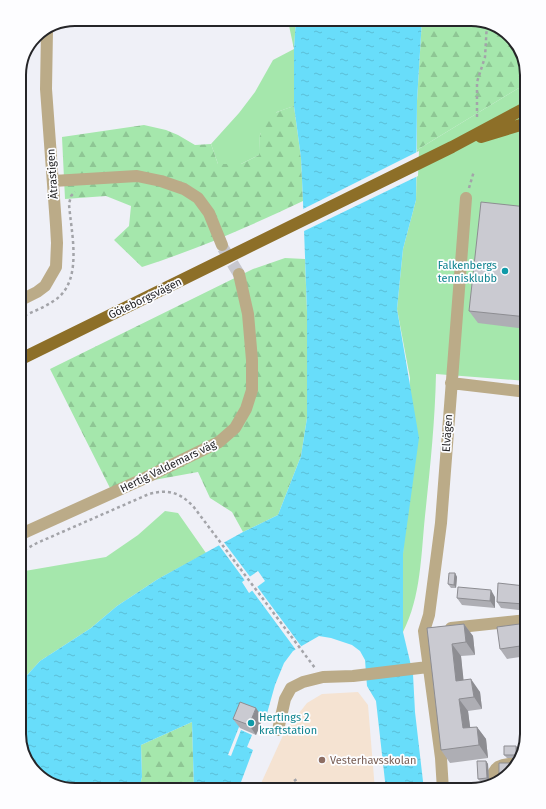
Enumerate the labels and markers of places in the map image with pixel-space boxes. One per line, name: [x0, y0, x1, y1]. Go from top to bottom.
place label: Falkenbergs tennisklubb: [438, 259, 497, 285]
marker: Falkenbergs tennisklubb: [500, 266, 510, 276]
place label: Hertings 2 kraftstation: [259, 711, 317, 737]
marker: Hertings 2 kraftstation: [246, 718, 256, 728]
place label: Vesterhavsskolan: [330, 754, 416, 767]
marker: Vesterhavsskolan: [317, 755, 327, 765]

